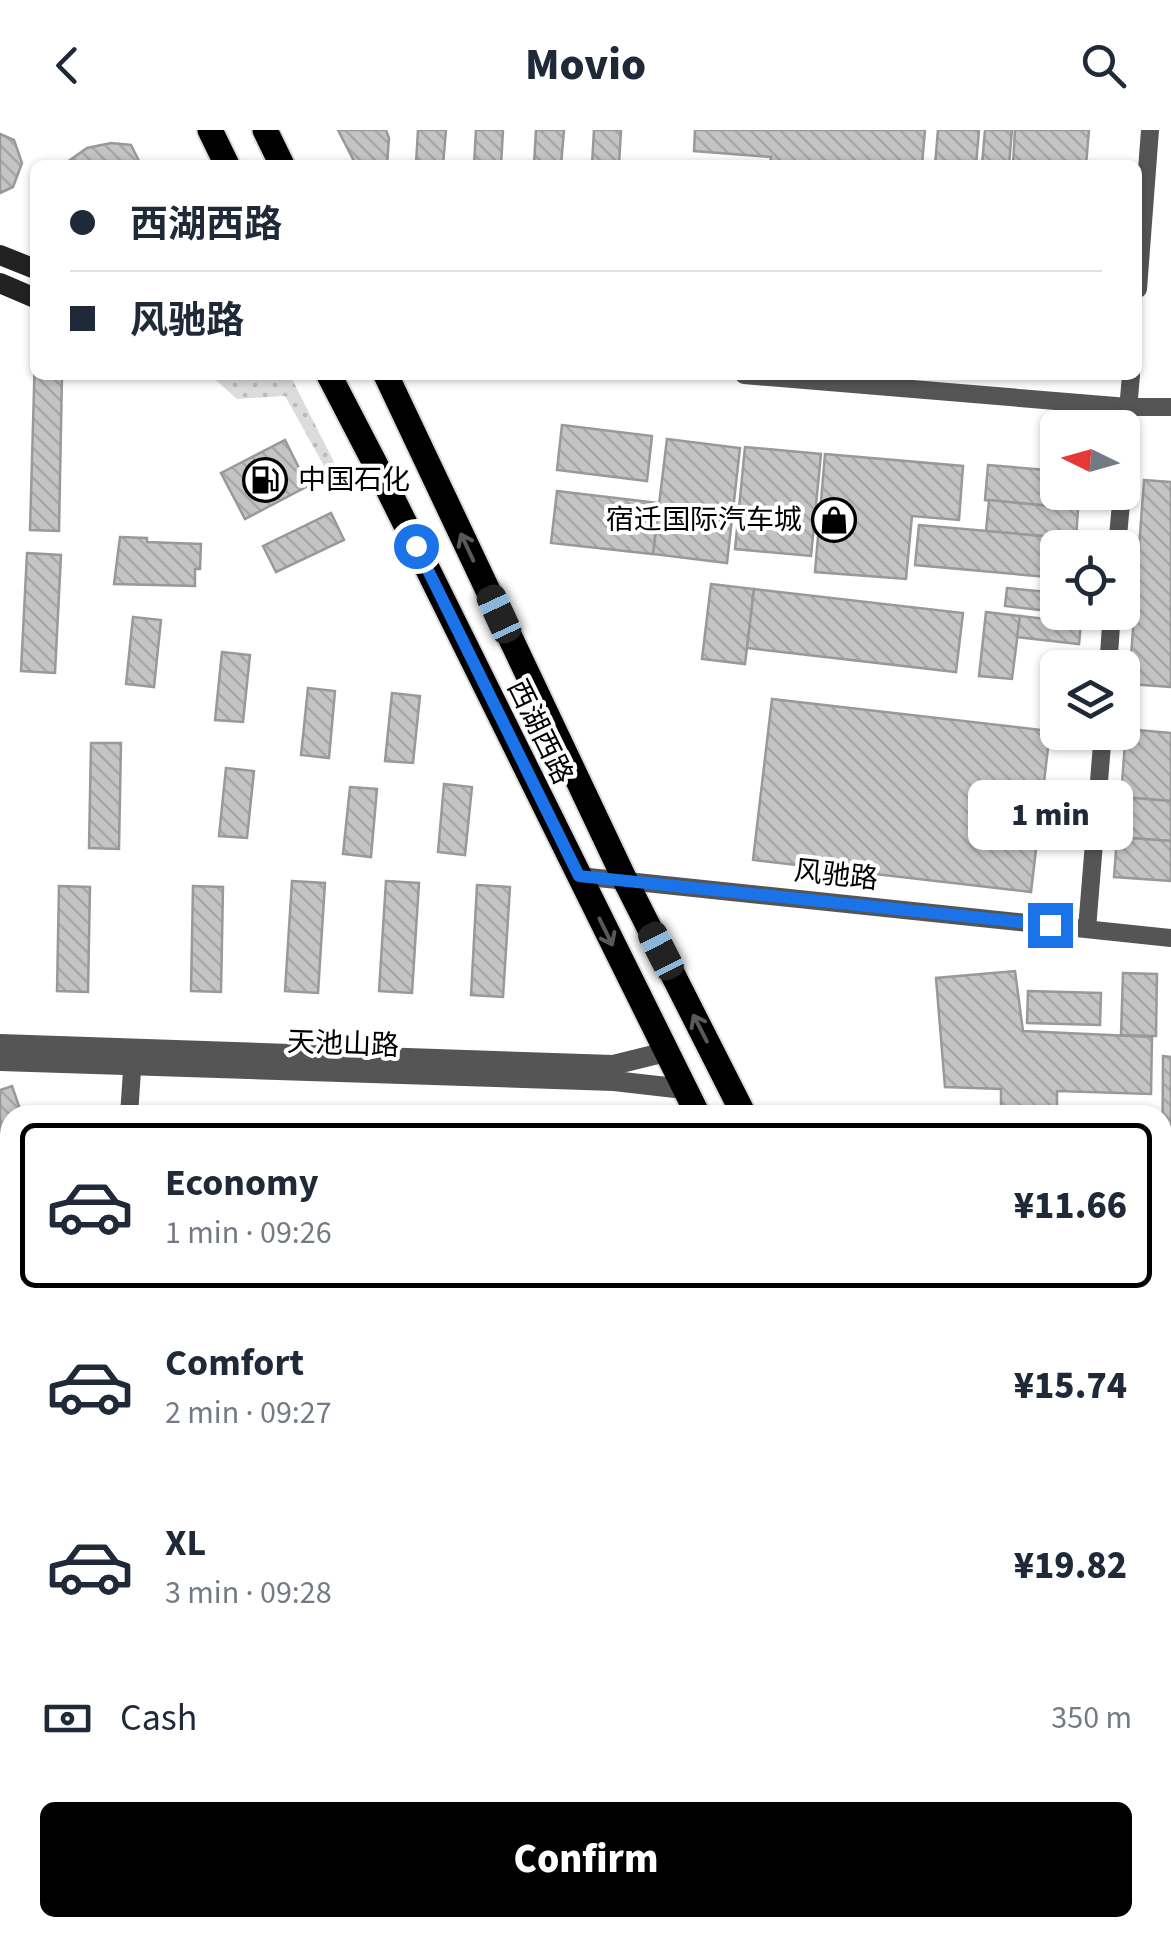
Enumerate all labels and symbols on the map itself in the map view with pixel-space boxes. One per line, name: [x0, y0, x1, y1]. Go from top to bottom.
north arrow: [1040, 410, 1140, 510]
fuel station icon: 中国石化: [242, 457, 288, 503]
place label: 中国石化: [298, 460, 410, 500]
shop icon: 宿迁国际汽车城: [811, 497, 857, 543]
place label: 宿迁国际汽车城: [606, 500, 802, 540]
route start: [394, 524, 439, 569]
one-way arrow: [457, 532, 476, 562]
car: [473, 580, 525, 648]
street label: 西湖西路: [497, 673, 583, 791]
callout: 1 min: [968, 780, 1132, 850]
street label: 风驰路: [792, 851, 880, 899]
route end: [1028, 903, 1073, 948]
one-way arrow: [597, 917, 616, 946]
car: [634, 917, 688, 985]
one-way arrow: [690, 1014, 709, 1044]
street label: 天池山路: [286, 1022, 400, 1066]

